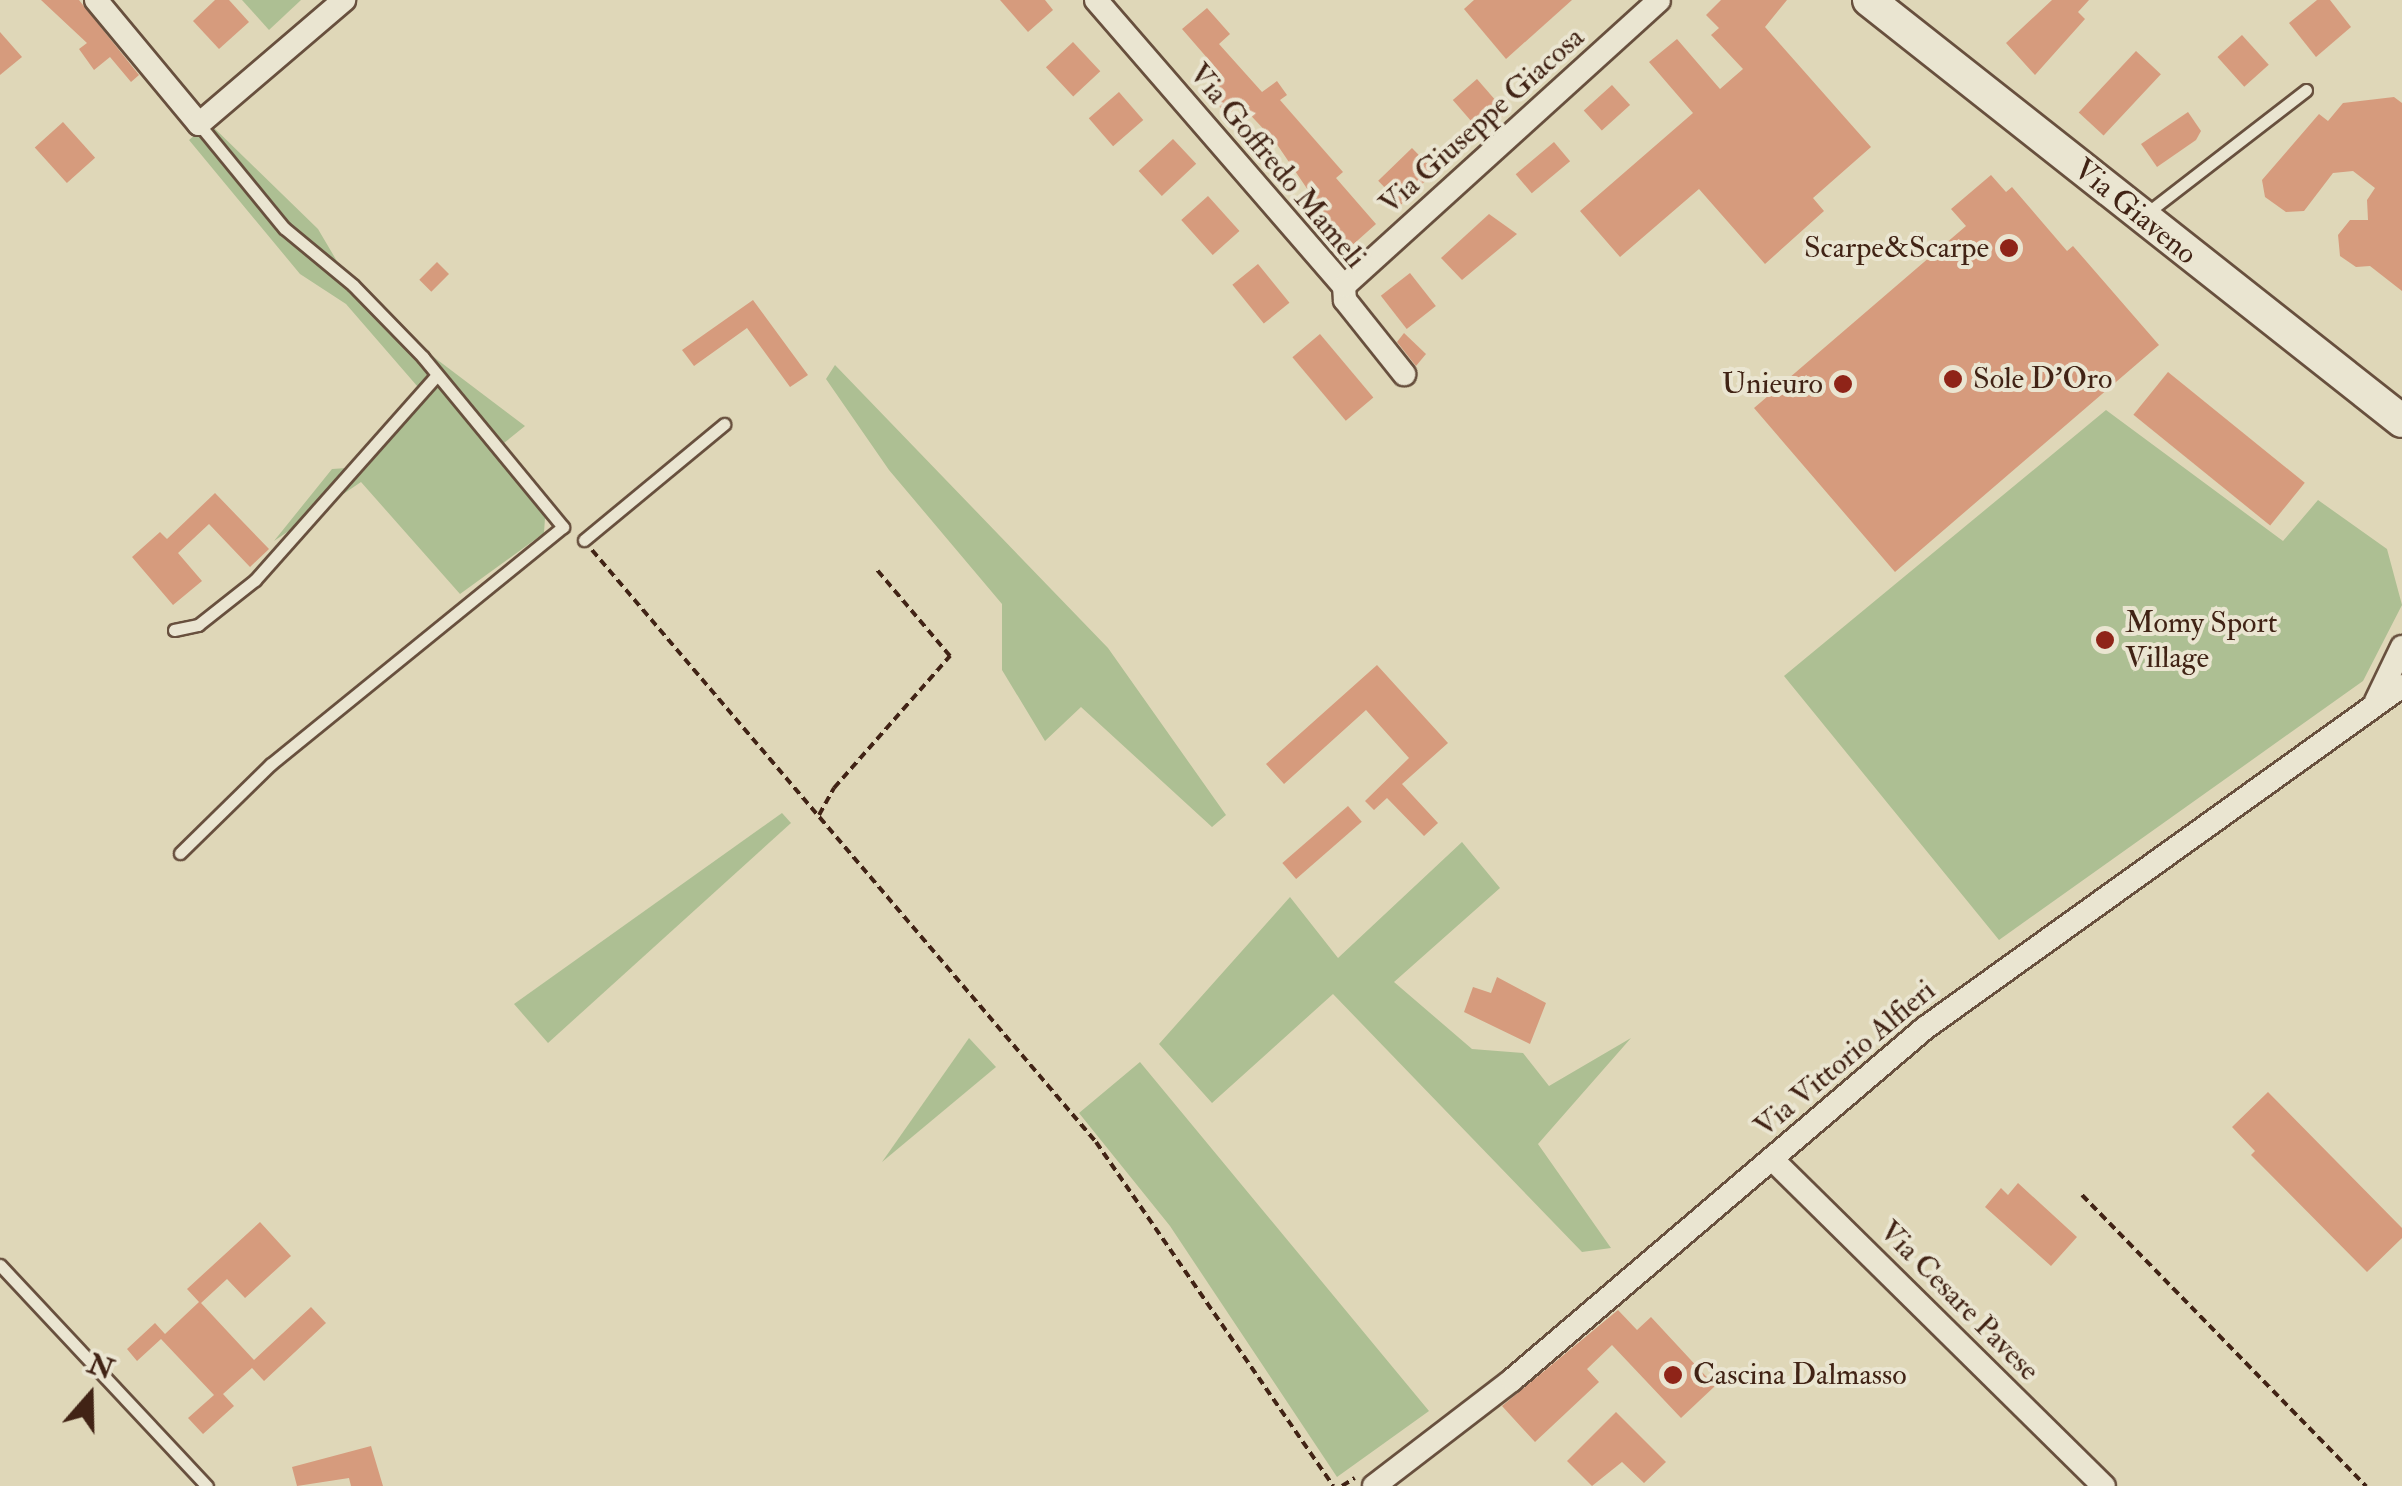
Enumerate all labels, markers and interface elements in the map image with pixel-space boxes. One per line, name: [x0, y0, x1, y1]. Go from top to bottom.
street label: Via Giuseppe Giacosa: [1372, 20, 1592, 222]
street label: Via Goffredo Mameli: [1181, 56, 1373, 276]
street label: Via Giaveno: [2066, 151, 2204, 273]
place label: Scarpe&Scarpe: [1804, 230, 1989, 266]
marker: Scarpe&Scarpe: [1998, 237, 2020, 259]
place label: Sole D'Oro: [1973, 361, 2112, 397]
place label: Unieuro: [1722, 366, 1823, 402]
marker: Sole D'Oro: [1942, 368, 1964, 390]
marker: Unieuro: [1832, 373, 1854, 395]
place label: Momy Sport Village: [2125, 605, 2277, 676]
marker: Momy Sport Village: [2094, 629, 2116, 651]
street label: Via Vittorio Alfieri: [1747, 973, 1943, 1145]
street label: Via Cesare Pavese: [1871, 1213, 2047, 1389]
north arrow: [40, 1346, 140, 1446]
text: N: [83, 1347, 118, 1388]
place label: Cascina Dalmasso: [1693, 1357, 1907, 1393]
marker: Cascina Dalmasso: [1662, 1364, 1684, 1386]

